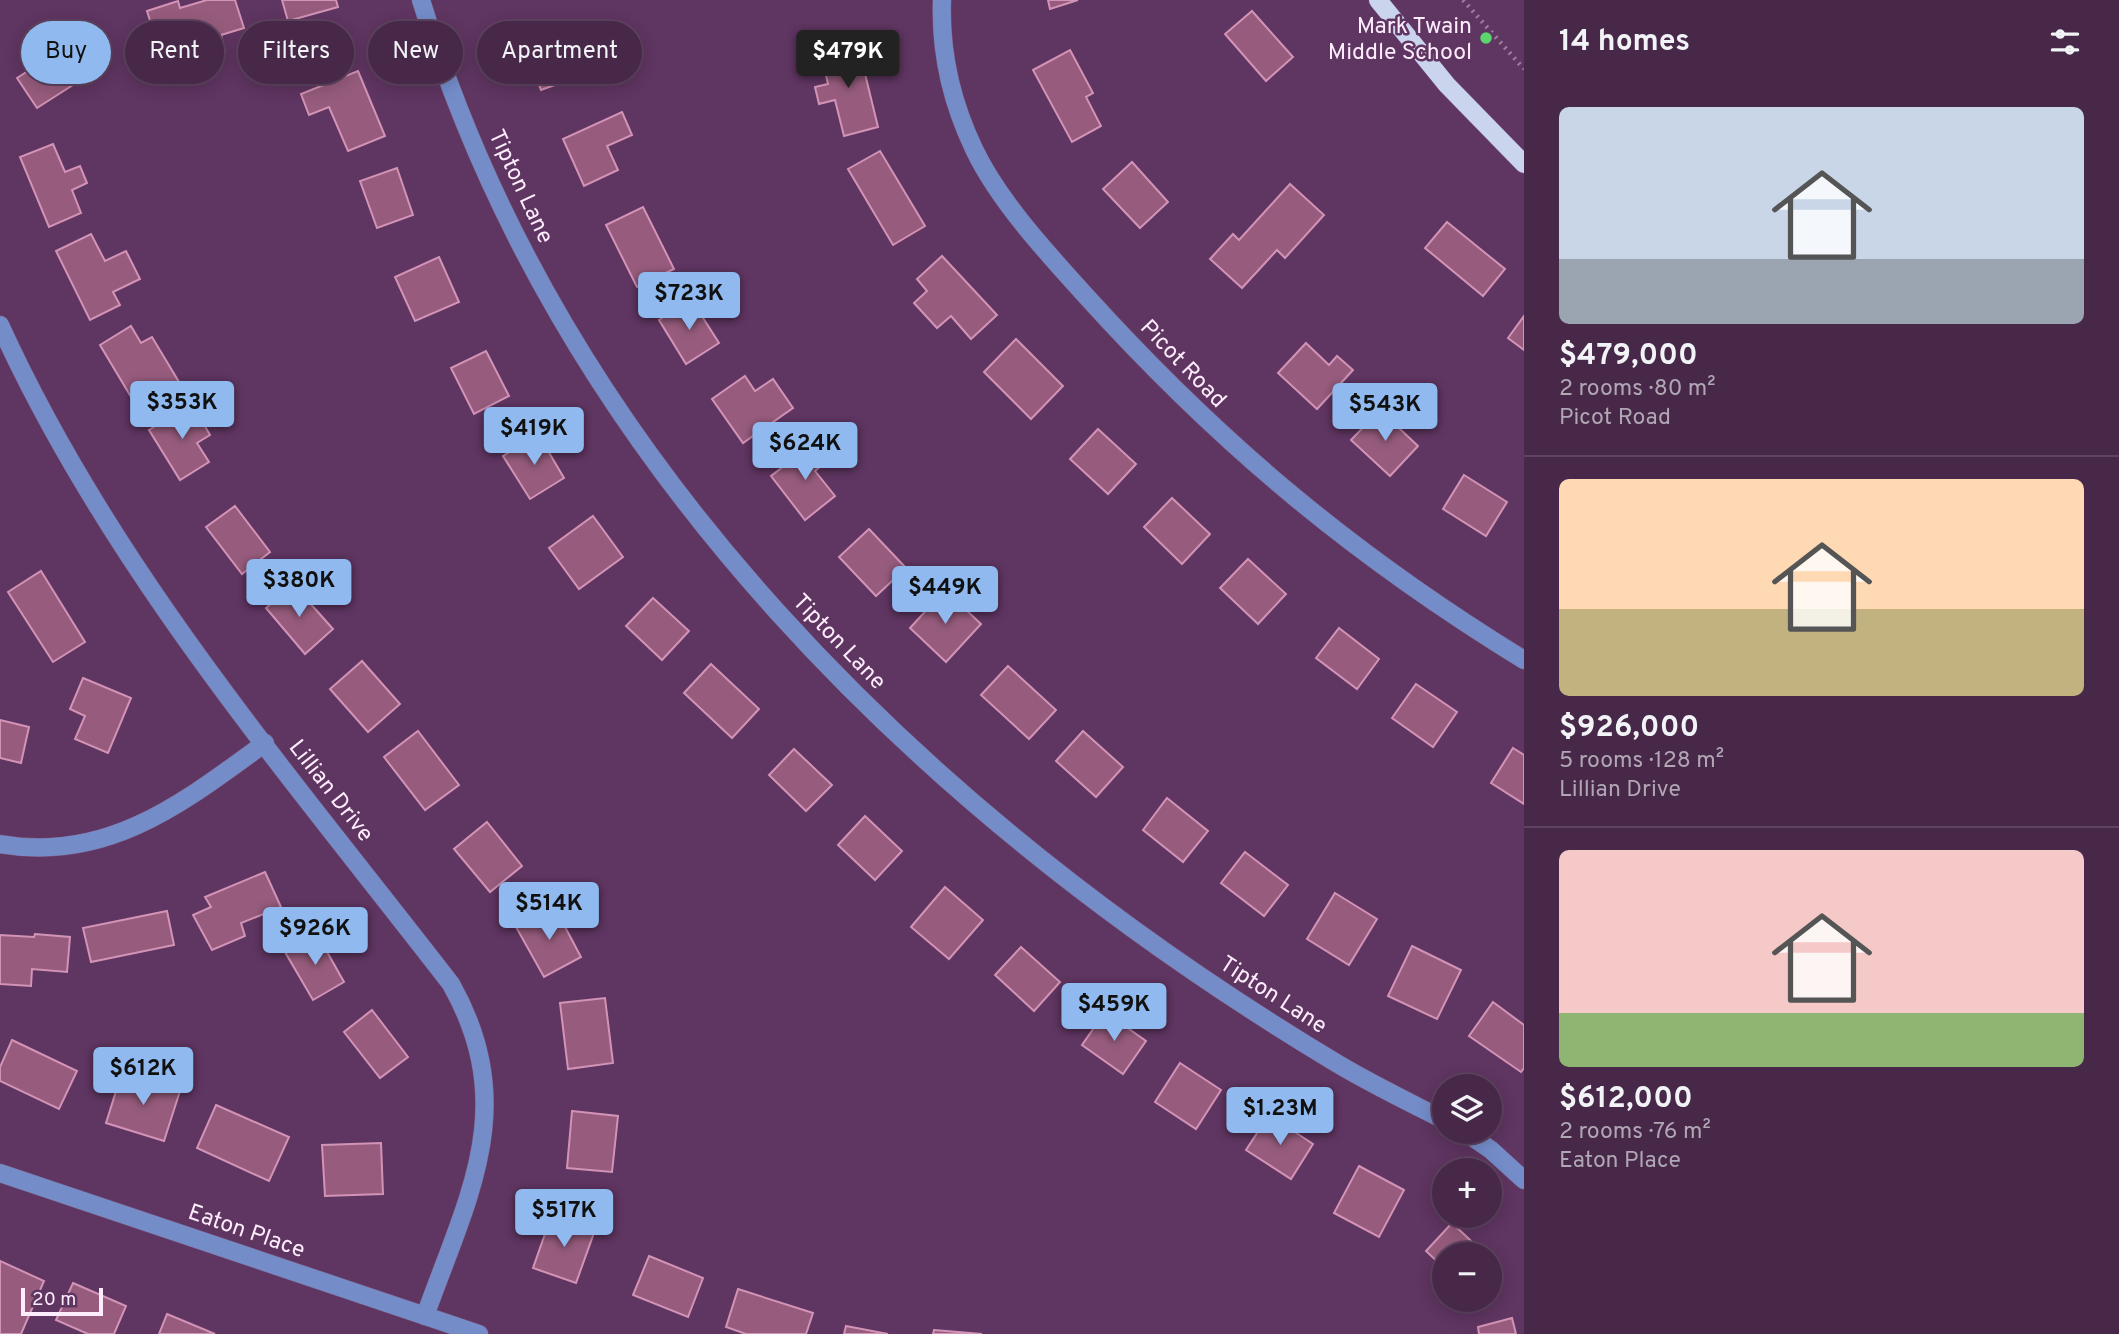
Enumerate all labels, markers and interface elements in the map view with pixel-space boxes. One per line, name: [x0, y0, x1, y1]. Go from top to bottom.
place label: Mark Twain Middle School: [1328, 13, 1472, 68]
chip: Buy: [21, 21, 111, 84]
chip: Rent: [125, 21, 224, 84]
chip: Filters: [238, 21, 354, 84]
chip: New: [368, 21, 463, 84]
chip: Apartment: [477, 21, 642, 84]
icon: filters: [2046, 23, 2084, 61]
text: 14 homes: [1559, 24, 1690, 61]
marker: Mark Twain Middle School: [1478, 30, 1494, 46]
pin: $479K: [799, 31, 897, 90]
text: $479K: [812, 38, 884, 67]
street label: Tipton Lane: [481, 125, 559, 249]
icon: home: [1759, 152, 1885, 278]
pin: $723K: [640, 272, 738, 332]
text: $723K: [654, 280, 724, 309]
street label: Picot Road: [1133, 314, 1232, 415]
text: $479,000: [1559, 338, 1698, 375]
text: 2 rooms · 80 m²: [1559, 375, 1716, 404]
pin: $353K: [133, 382, 231, 441]
pin: $543K: [1336, 384, 1434, 443]
text: $353K: [146, 389, 218, 418]
text: $543K: [1348, 391, 1422, 420]
text: Picot Road: [1559, 404, 1671, 433]
pin: $419K: [485, 407, 583, 467]
text: $419K: [500, 415, 568, 444]
pin: $624K: [756, 422, 854, 482]
text: $624K: [768, 430, 842, 459]
icon: home: [1759, 524, 1885, 650]
pin: $380K: [250, 560, 348, 619]
pin: $449K: [896, 566, 994, 626]
text: $380K: [262, 567, 336, 596]
text: $449K: [908, 574, 982, 603]
street label: Tipton Lane: [785, 589, 891, 697]
text: $926,000: [1559, 710, 1699, 747]
street label: Lillian Drive: [281, 735, 379, 848]
text: 5 rooms · 128 m²: [1559, 747, 1724, 776]
text: Lillian Drive: [1559, 776, 1681, 805]
pin: $514K: [500, 883, 598, 942]
text: $514K: [515, 890, 583, 919]
icon: home: [1759, 895, 1885, 1021]
pin: $926K: [266, 908, 364, 967]
text: $926K: [279, 915, 351, 944]
street label: Tipton Lane: [1213, 951, 1332, 1042]
pin: $459K: [1065, 984, 1163, 1043]
text: $459K: [1077, 991, 1151, 1020]
pin: $612K: [94, 1048, 192, 1107]
text: $612K: [109, 1055, 177, 1084]
map controls: [1432, 1074, 1502, 1312]
button: layers: [1432, 1074, 1502, 1144]
text: $612,000: [1559, 1081, 1693, 1118]
pin: $1.23M: [1223, 1088, 1337, 1147]
text: $1.23M: [1242, 1095, 1318, 1124]
text: 2 rooms · 76 m²: [1559, 1118, 1711, 1147]
text: Eaton Place: [1559, 1147, 1681, 1176]
button: +: [1432, 1158, 1502, 1228]
pin: $517K: [515, 1190, 613, 1249]
text: $517K: [531, 1197, 597, 1226]
street label: Eaton Place: [184, 1199, 309, 1266]
button: −: [1432, 1242, 1502, 1312]
scale bar: [21, 1285, 103, 1317]
text: 20 m: [32, 1288, 76, 1312]

